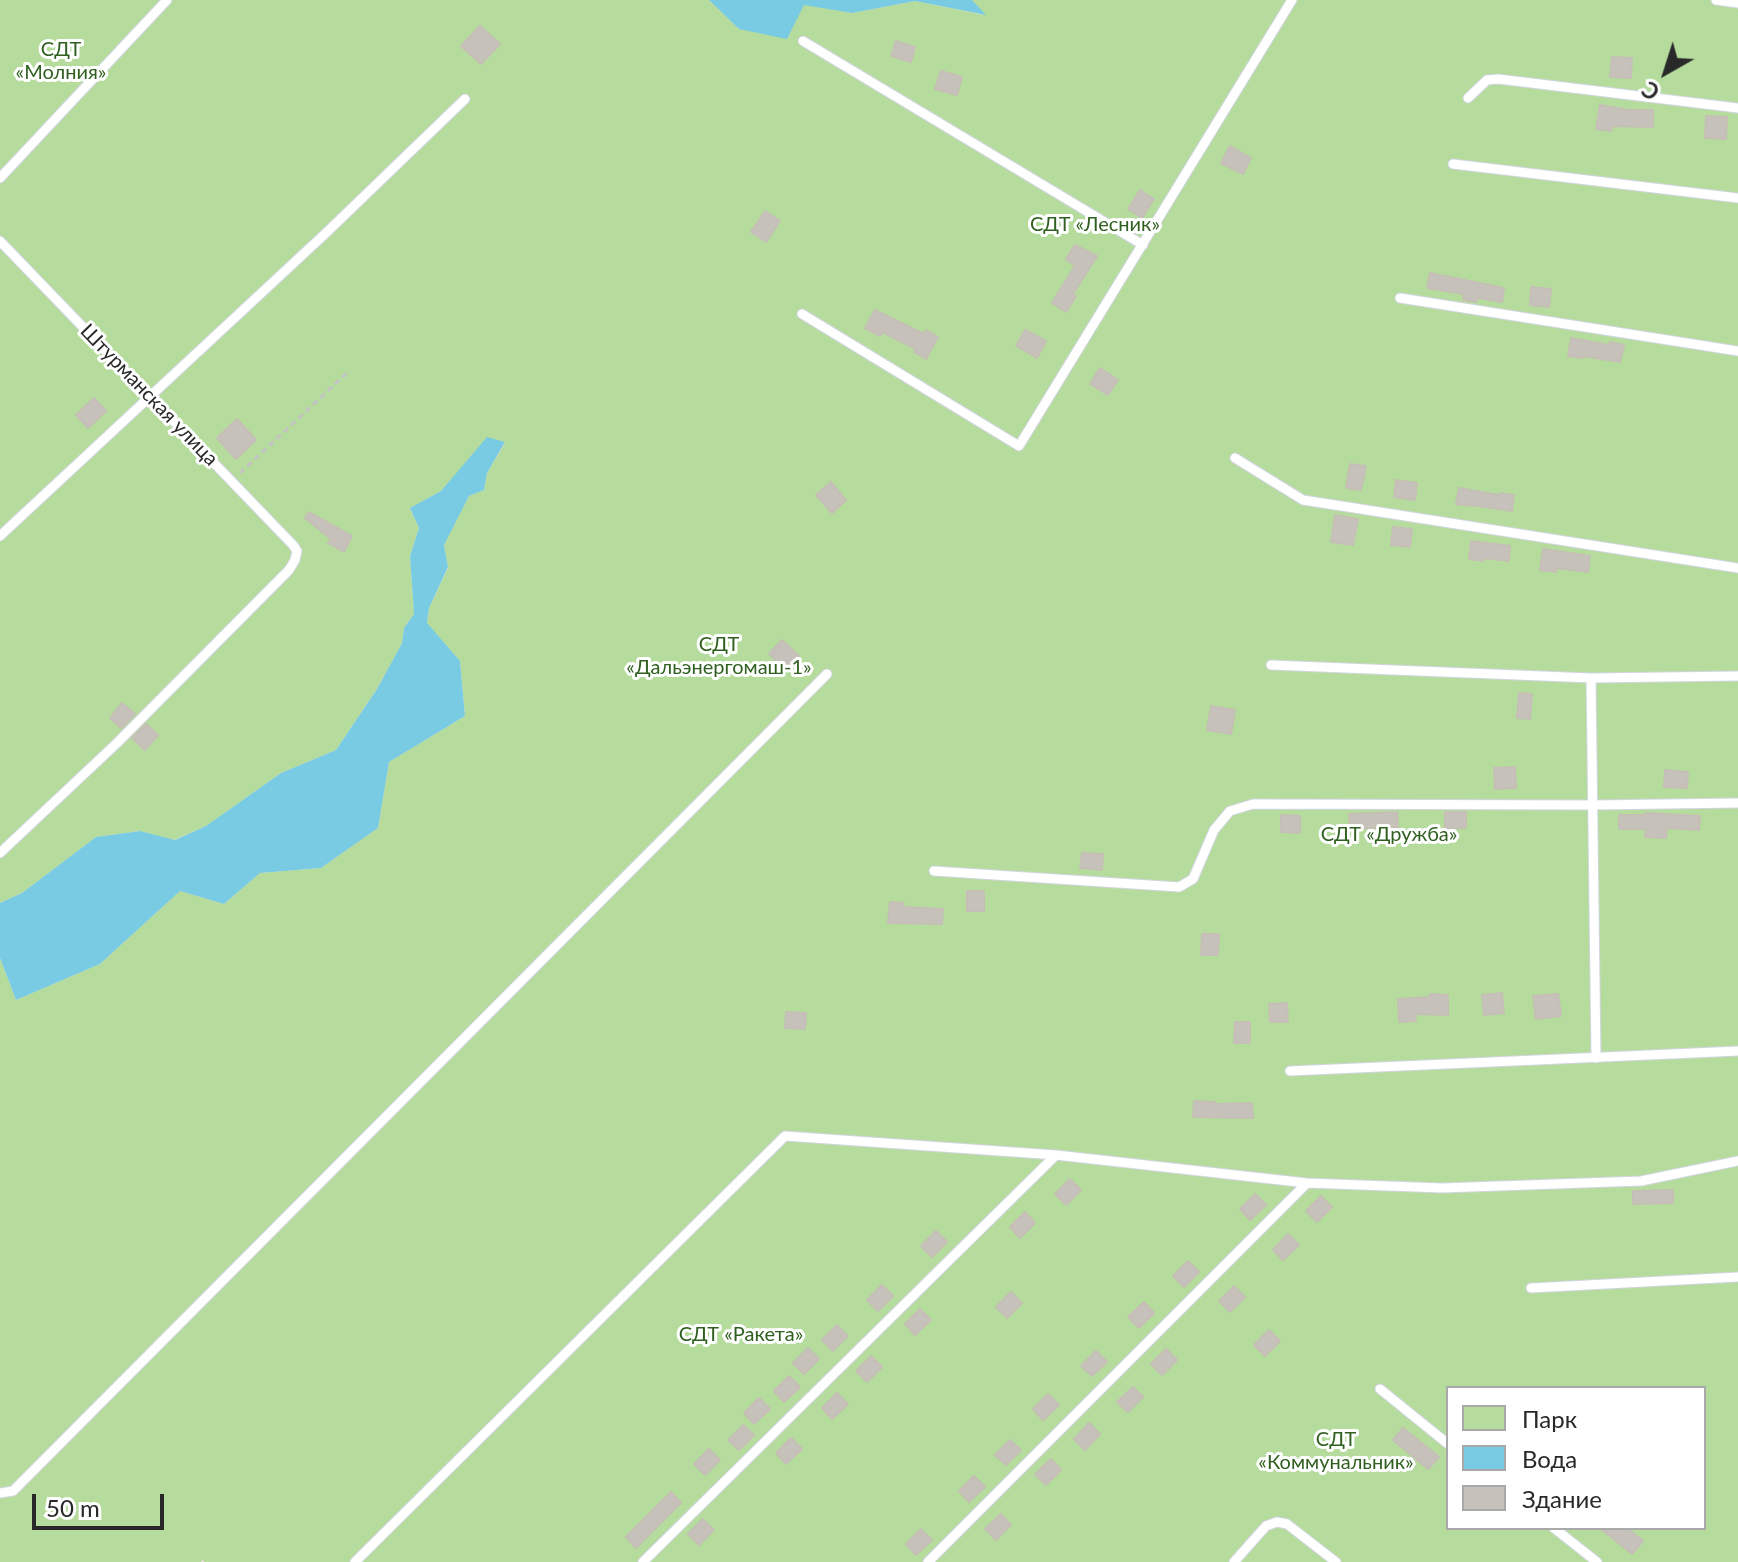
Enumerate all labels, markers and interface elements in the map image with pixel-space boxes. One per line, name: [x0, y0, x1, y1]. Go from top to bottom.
north arrow: [1626, 32, 1706, 112]
park label: СДТ «Молния»: [16, 38, 106, 85]
text: С: [1636, 76, 1665, 106]
park label: СДТ «Лесник»: [1030, 213, 1160, 237]
street label: Штурманская улица: [75, 319, 223, 471]
park label: СДТ «Дальэнергомаш-1»: [626, 633, 812, 680]
park label: СДТ «Дружба»: [1321, 823, 1457, 847]
park label: СДТ «Ракета»: [679, 1323, 803, 1347]
legend: [1446, 1386, 1706, 1530]
text: Парк: [1522, 1404, 1577, 1433]
park label: СДТ «Коммунальник»: [1258, 1428, 1414, 1475]
text: Вода: [1522, 1444, 1577, 1473]
scale bar: [36, 1478, 168, 1528]
text: Здание: [1522, 1484, 1602, 1513]
text: 50 m: [46, 1493, 100, 1522]

